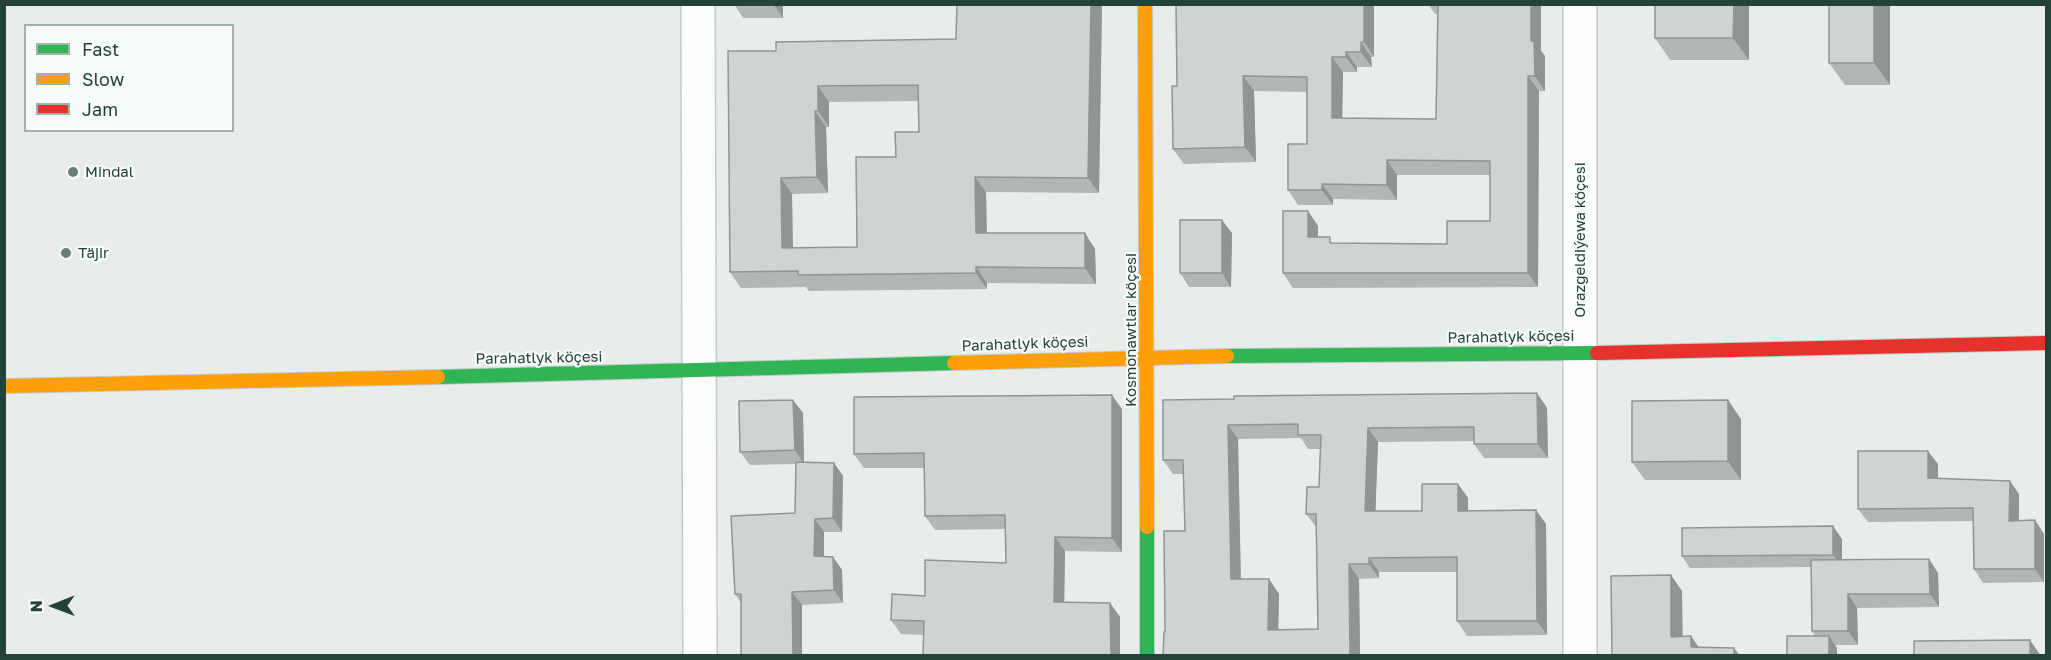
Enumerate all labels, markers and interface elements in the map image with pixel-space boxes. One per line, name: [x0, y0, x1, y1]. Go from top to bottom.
legend: [24, 24, 234, 132]
text: Fast: [82, 38, 119, 60]
text: Slow: [82, 68, 124, 90]
text: Jam: [82, 98, 118, 120]
street label: Orazgeldiýewa köçesi: [1571, 162, 1589, 318]
place label: Mindal: [85, 163, 134, 181]
marker: Mindal: [66, 165, 80, 179]
place label: Täjir: [78, 244, 109, 262]
marker: Täjir: [59, 246, 73, 260]
street label: Kosmonawtlar köçesi: [1122, 253, 1140, 407]
street label: Parahatlyk köçesi: [1447, 327, 1575, 347]
street label: Parahatlyk köçesi: [961, 333, 1089, 355]
street label: Parahatlyk köçesi: [475, 348, 603, 368]
north arrow: [24, 576, 84, 636]
text: N: [26, 600, 46, 613]

